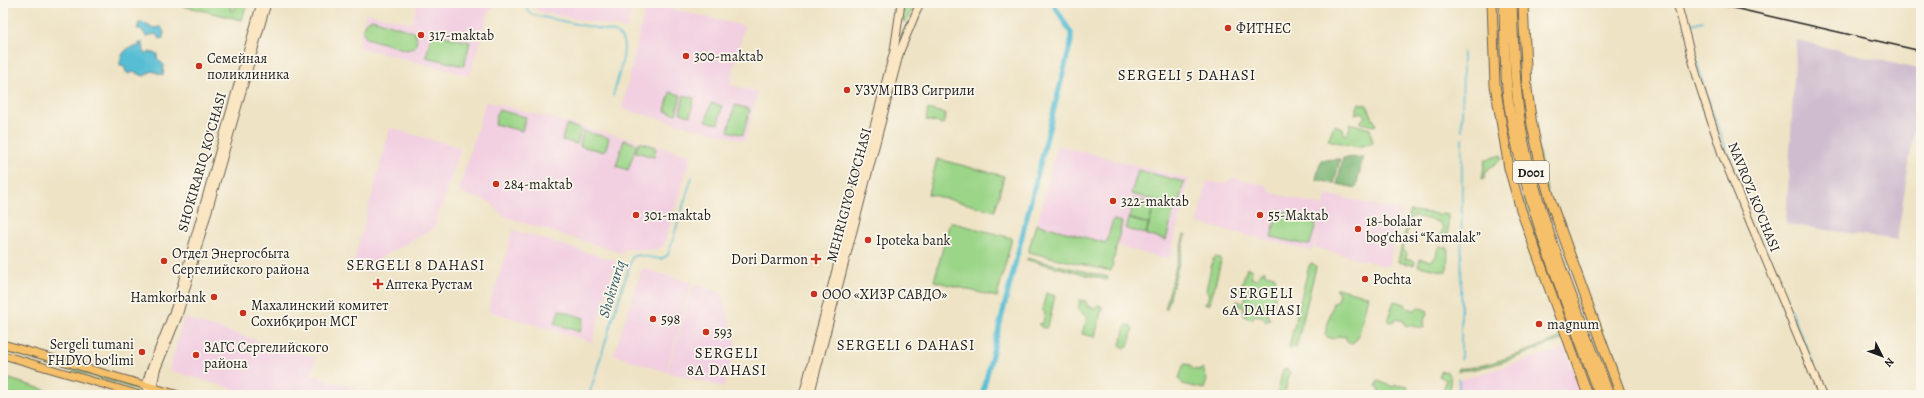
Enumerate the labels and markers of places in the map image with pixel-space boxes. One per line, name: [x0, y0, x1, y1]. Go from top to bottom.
place label: ФИТНЕС: [1236, 19, 1291, 38]
marker: ФИТНЕС: [1223, 23, 1233, 33]
place label: 317-maktab: [429, 26, 494, 45]
marker: 317-maktab: [416, 30, 426, 40]
place label: 300-maktab: [694, 47, 763, 66]
place label: Семейная поликлиника: [207, 49, 290, 84]
marker: 300-maktab: [681, 51, 691, 61]
marker: Семейная поликлиника: [194, 61, 204, 71]
place label: УЗУМ ПВЗ Сигрили: [855, 81, 975, 100]
marker: УЗУМ ПВЗ Сигрили: [842, 85, 852, 95]
place label: 284-maktab: [504, 175, 573, 194]
marker: 284-maktab: [491, 179, 501, 189]
place label: 322-maktab: [1121, 192, 1189, 211]
marker: 322-maktab: [1108, 196, 1118, 206]
place label: 301-maktab: [644, 206, 711, 225]
place label: 55-Maktab: [1268, 206, 1328, 225]
marker: 301-maktab: [631, 210, 641, 220]
marker: 55-Maktab: [1255, 210, 1265, 220]
place label: 18-bolalar bog'chasi “Kamalak”: [1366, 212, 1481, 247]
marker: 18-bolalar bog'chasi “Kamalak”: [1353, 224, 1363, 234]
place label: Ipoteka bank: [876, 231, 951, 250]
marker: Ipoteka bank: [863, 235, 873, 245]
place label: Отдел Энергосбыта Сергелийского района: [172, 244, 310, 279]
place label: Dori Darmon: [731, 250, 808, 269]
marker: Dori Darmon: [811, 254, 821, 264]
marker: Отдел Энергосбыта Сергелийского района: [159, 256, 169, 266]
place label: Pochta: [1373, 270, 1412, 289]
marker: Pochta: [1360, 274, 1370, 284]
place label: Аптека Рустам: [385, 275, 473, 294]
marker: Аптека Рустам: [373, 279, 383, 289]
place label: ООО «ХИЗР САВДО»: [822, 285, 947, 304]
place label: Hamkorbank: [130, 288, 206, 307]
marker: ООО «ХИЗР САВДО»: [809, 289, 819, 299]
marker: Hamkorbank: [209, 292, 219, 302]
place label: Махалинский комитет Сохибқирон МСГ: [251, 296, 389, 331]
marker: Махалинский комитет Сохибқирон МСГ: [238, 308, 248, 318]
place label: 598: [661, 310, 680, 329]
marker: 598: [648, 314, 658, 324]
place label: magnum: [1547, 315, 1599, 334]
marker: magnum: [1534, 319, 1544, 329]
place label: 593: [714, 323, 732, 342]
marker: 593: [701, 327, 711, 337]
place label: Sergeli tumani FHDYO boʻlimi: [47, 335, 134, 370]
place label: ЗАГС Сергелийского района: [204, 338, 328, 373]
marker: Sergeli tumani FHDYO boʻlimi: [137, 347, 147, 357]
marker: ЗАГС Сергелийского района: [191, 350, 201, 360]

